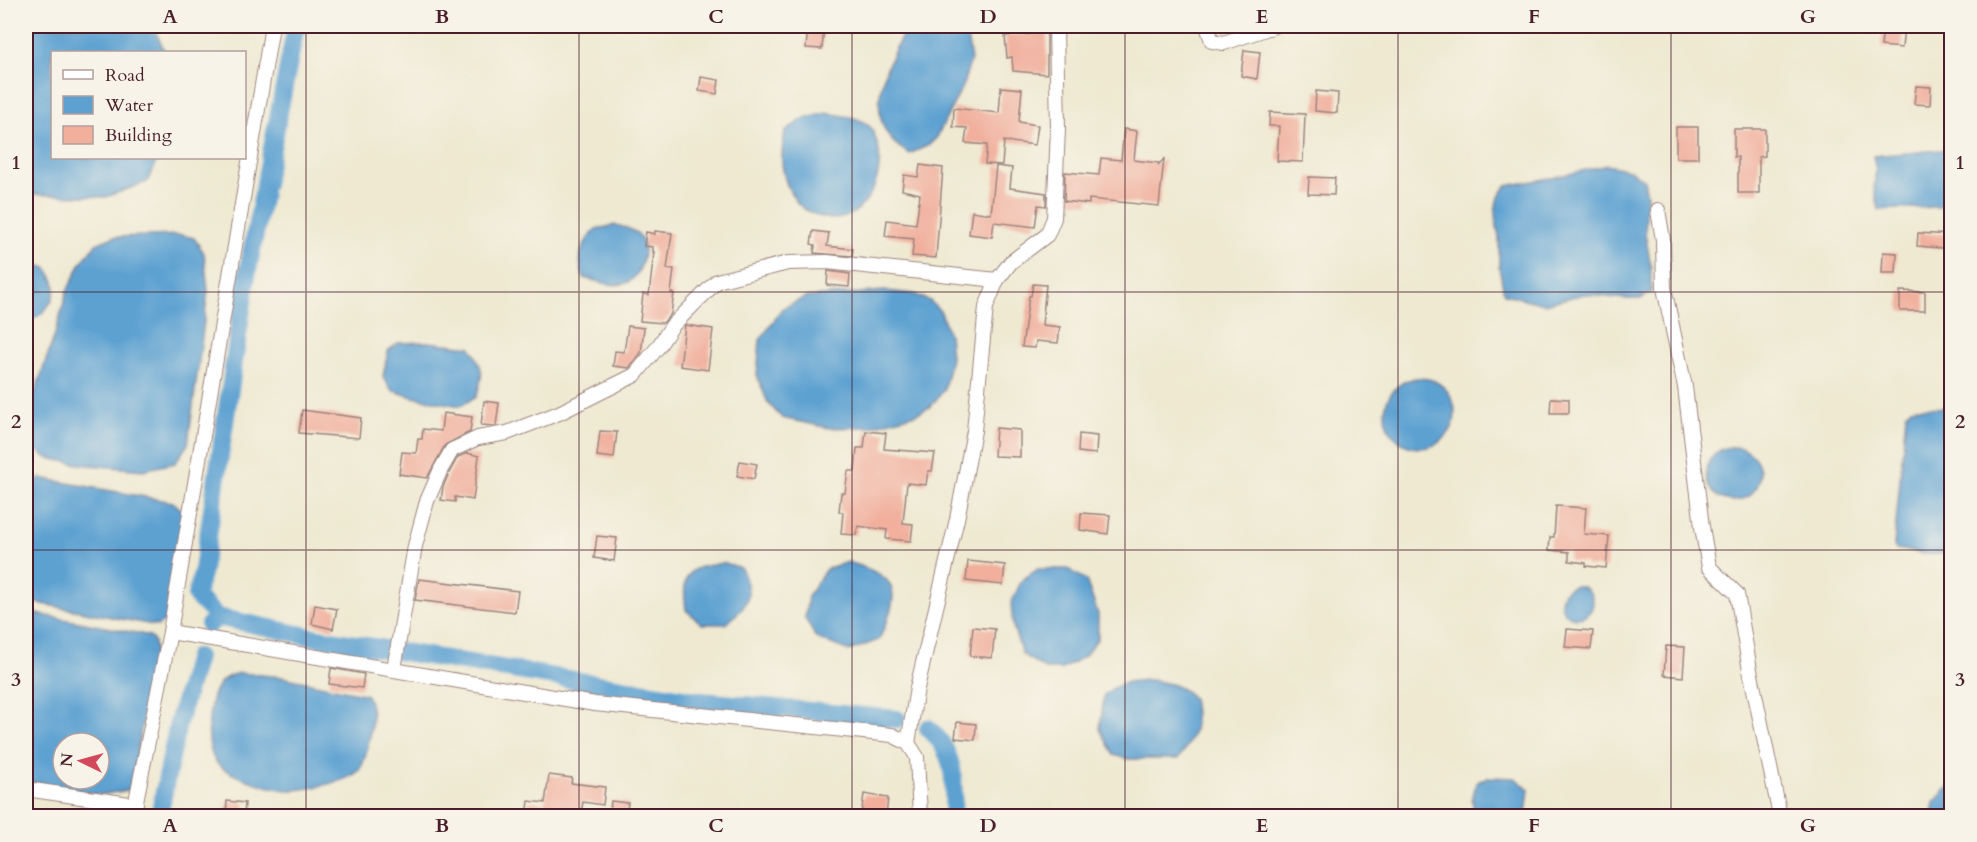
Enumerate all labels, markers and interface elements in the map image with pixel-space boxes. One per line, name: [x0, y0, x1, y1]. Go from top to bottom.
text: A: [162, 3, 178, 30]
text: B: [435, 3, 449, 30]
text: C: [708, 3, 724, 30]
text: D: [979, 3, 997, 30]
text: E: [1256, 3, 1268, 30]
text: F: [1528, 3, 1540, 30]
text: G: [1800, 3, 1816, 30]
legend: [51, 51, 246, 159]
text: Road: [105, 63, 145, 88]
text: Water: [104, 93, 154, 118]
text: Building: [105, 123, 173, 148]
text: 1: [11, 149, 21, 176]
text: 1: [1955, 149, 1965, 176]
text: 2: [11, 408, 21, 435]
text: 2: [1955, 408, 1965, 435]
text: 3: [11, 666, 21, 693]
text: 3: [1955, 666, 1965, 693]
north arrow: [51, 731, 111, 791]
text: N: [55, 752, 79, 768]
text: A: [162, 812, 178, 839]
text: B: [435, 812, 449, 839]
text: C: [708, 812, 724, 839]
text: D: [979, 812, 997, 839]
text: E: [1256, 812, 1268, 839]
text: F: [1528, 812, 1540, 839]
text: G: [1800, 812, 1816, 839]

